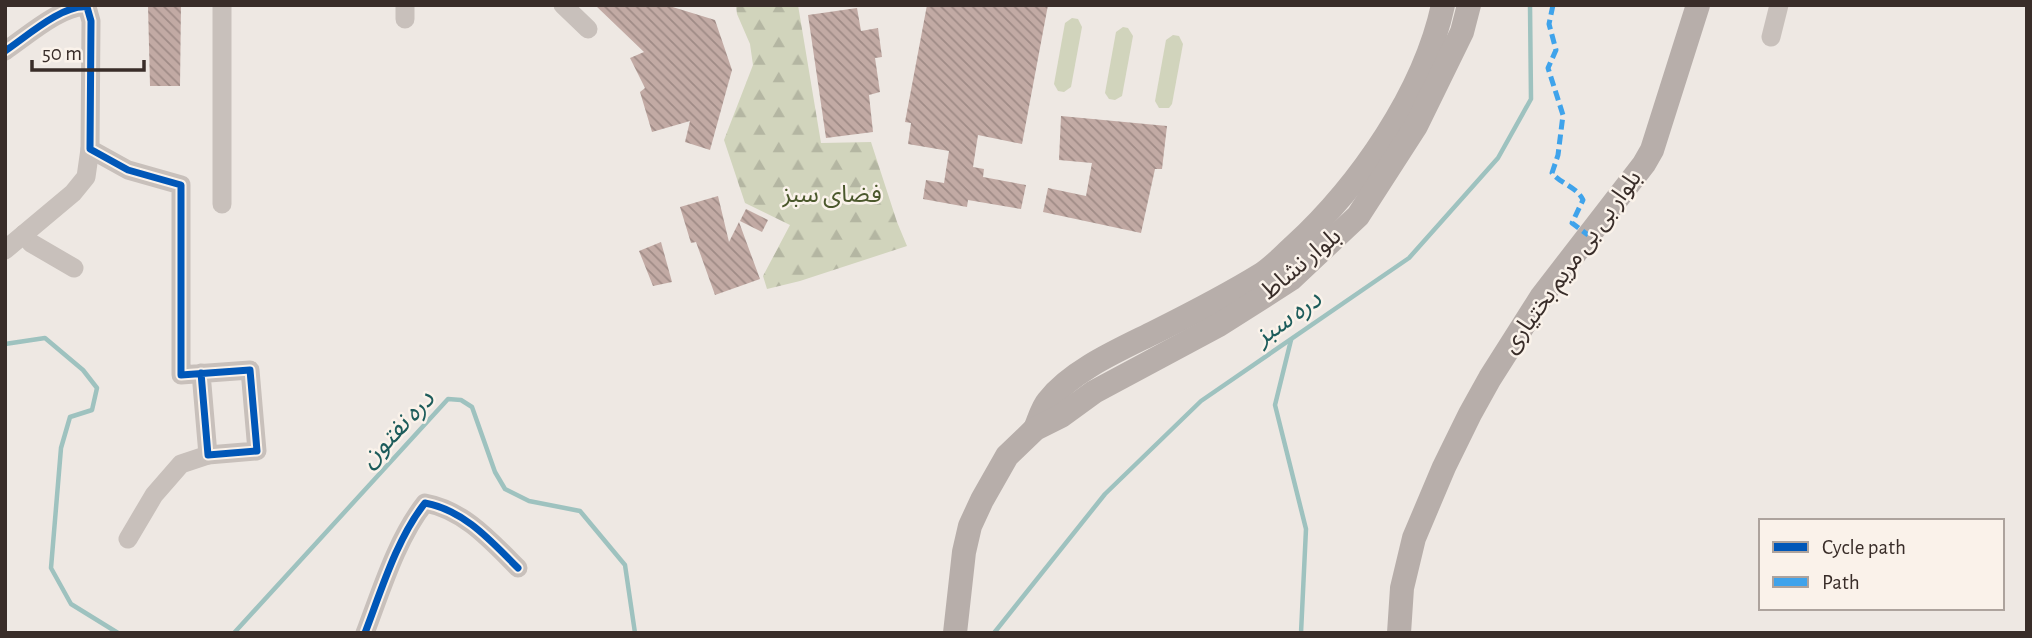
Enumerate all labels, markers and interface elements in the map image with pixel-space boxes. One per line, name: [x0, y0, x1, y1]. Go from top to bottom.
scale bar: [32, 28, 144, 72]
text: 50 m: [42, 43, 82, 64]
street label: بلوار بی بی مریم بختیاری: [1498, 166, 1649, 360]
park label: فضای سبز: [781, 183, 882, 208]
street label: بلوار نشاط: [1256, 224, 1346, 305]
water label: دره سبز: [1248, 286, 1328, 353]
water label: دره نفتون: [355, 385, 440, 473]
legend: [1759, 519, 2004, 610]
text: Cycle path: [1822, 537, 1906, 558]
text: Path: [1822, 572, 1860, 593]

